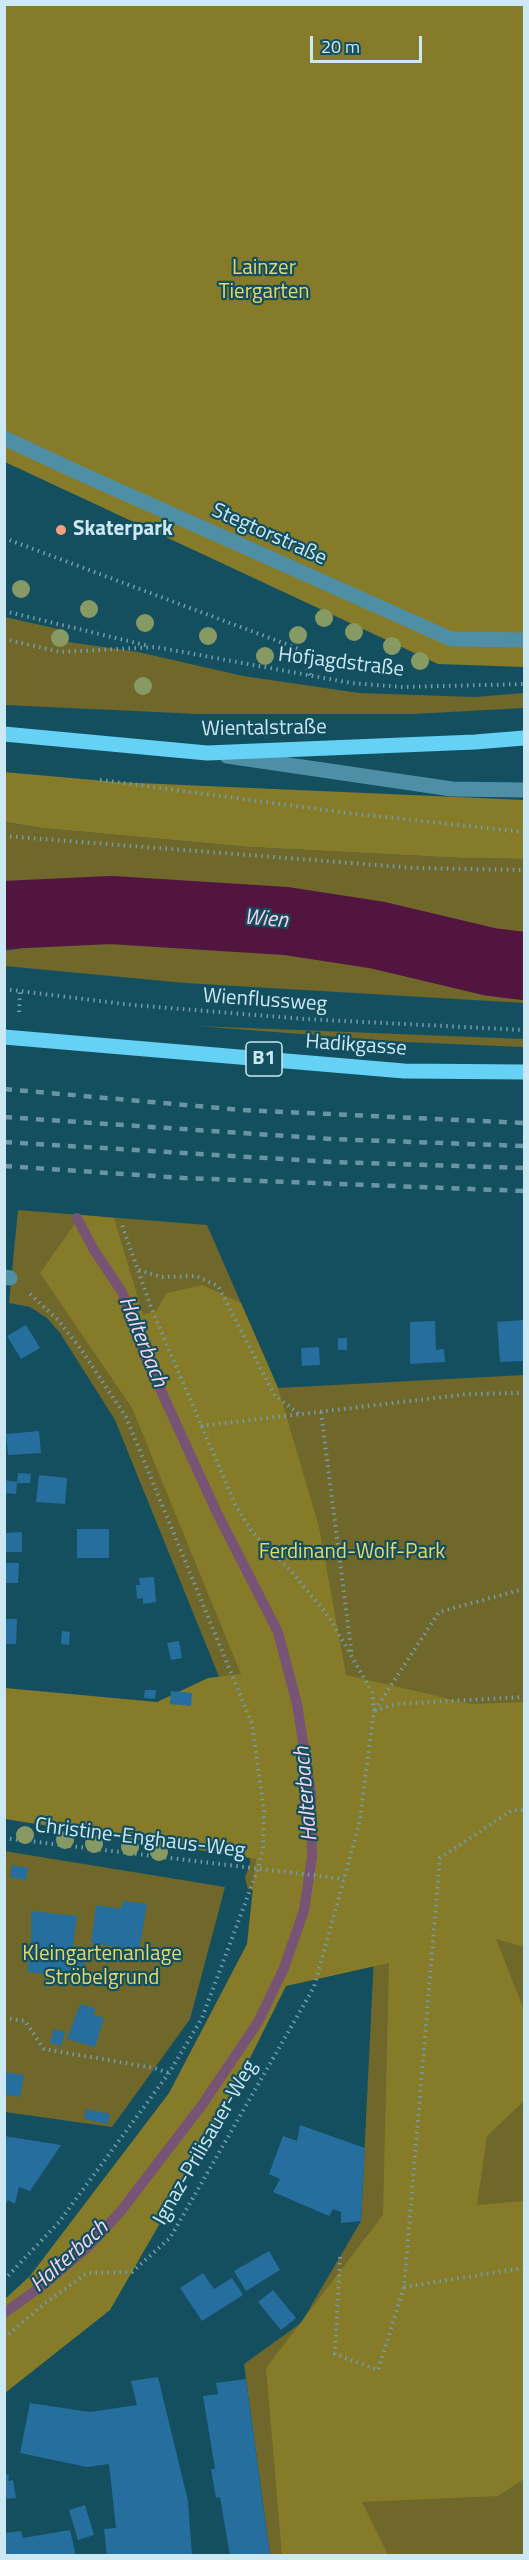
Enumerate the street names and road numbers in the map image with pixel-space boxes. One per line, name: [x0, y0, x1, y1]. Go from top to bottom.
street label: Stegtorstraße: [208, 498, 330, 572]
street label: Hofjagdstraße: [277, 643, 405, 683]
street label: Wientalstraße: [201, 715, 327, 743]
street label: Wienflussweg: [202, 984, 328, 1018]
street label: Hadikgasse: [304, 1030, 408, 1062]
road number: B1: [246, 1042, 282, 1076]
street label: Christine-Enghaus-Weg: [33, 1814, 247, 1864]
street label: Ignaz-Prilisauer-Weg: [149, 2056, 263, 2230]

